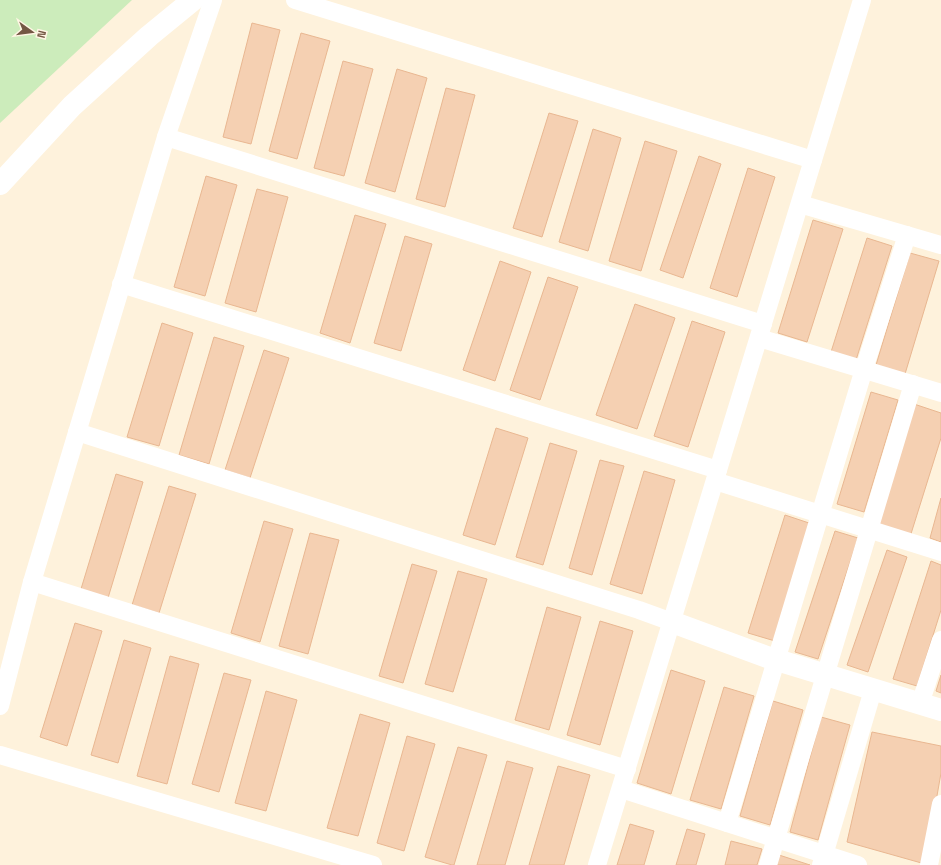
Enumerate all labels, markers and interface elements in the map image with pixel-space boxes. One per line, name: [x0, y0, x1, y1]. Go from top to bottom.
north arrow: [12, 12, 52, 52]
text: N: [34, 29, 49, 40]

